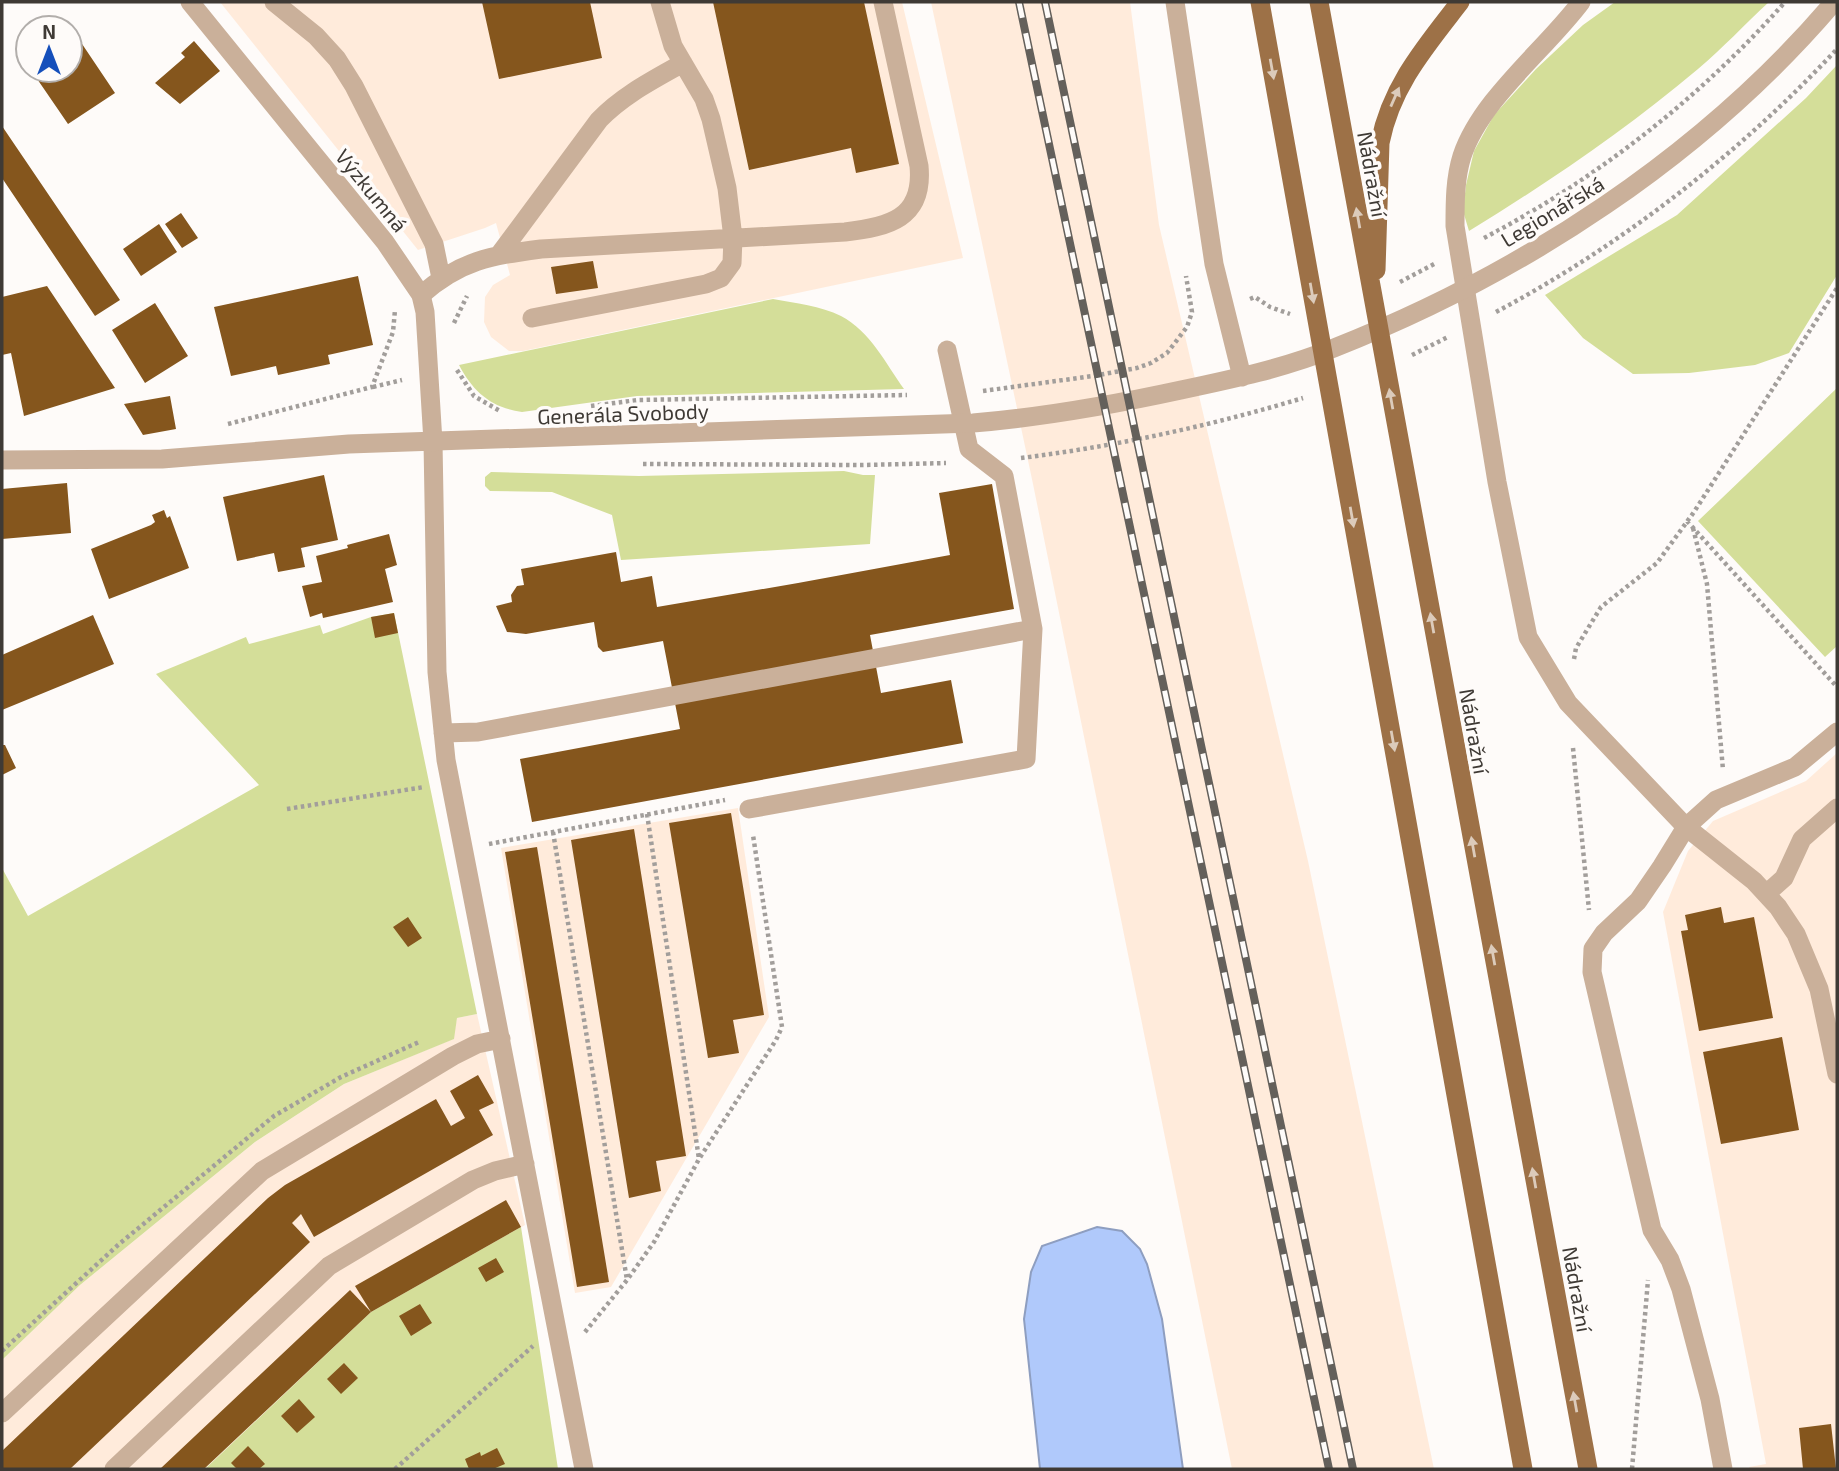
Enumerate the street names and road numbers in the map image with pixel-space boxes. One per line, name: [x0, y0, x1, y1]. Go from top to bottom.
street label: Nádražní: [1353, 129, 1393, 219]
street label: Výzkumná: [331, 144, 413, 236]
street label: Legionářská: [1496, 170, 1608, 252]
street label: Generála Svobody: [537, 398, 709, 428]
street label: Nádražní: [1455, 686, 1495, 776]
street label: Nádražní: [1558, 1244, 1598, 1334]

